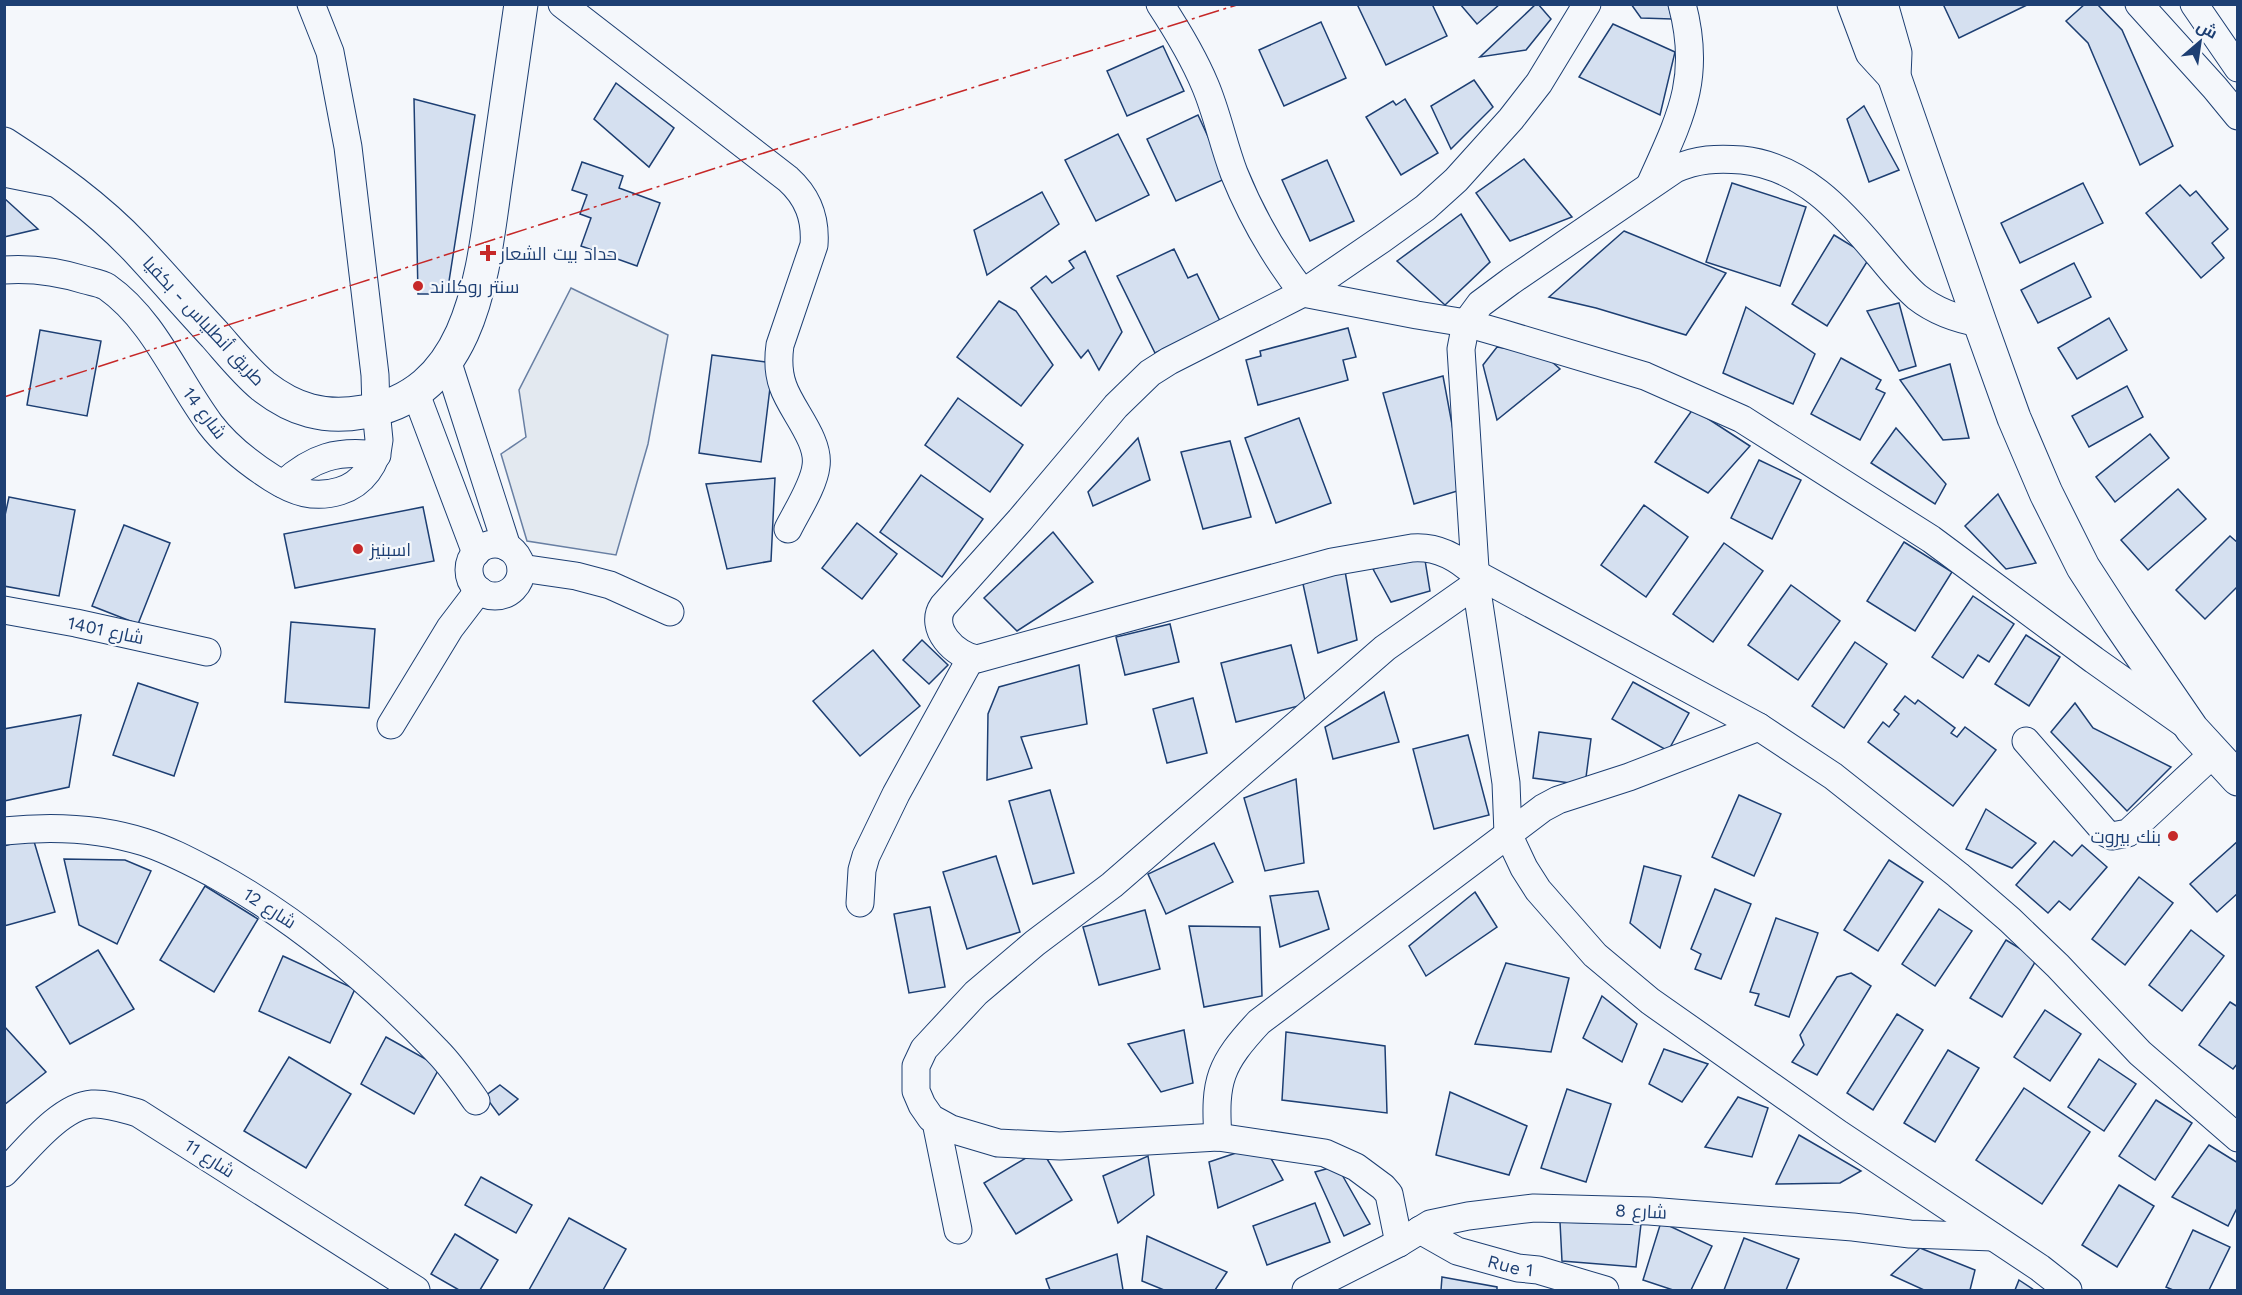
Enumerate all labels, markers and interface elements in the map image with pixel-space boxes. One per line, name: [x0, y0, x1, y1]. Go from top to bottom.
north arrow: [2170, 12, 2230, 72]
text: ش: [2193, 16, 2221, 43]
place label: حداد بيت الشعار: [499, 243, 617, 265]
marker: حداد بيت الشعار: [481, 246, 495, 260]
street label: طريق أنطلياس - بكفيا: [137, 252, 269, 391]
place label: سنتر روكلاند: [430, 276, 519, 298]
marker: سنتر روكلاند: [411, 279, 425, 293]
street label: شارع 14: [177, 383, 231, 444]
place label: اسبنيز: [369, 539, 411, 561]
marker: اسبنيز: [351, 542, 365, 556]
street label: شارع 1401: [66, 612, 146, 650]
place label: بنك بيروت: [2091, 826, 2161, 848]
marker: بنك بيروت: [2166, 829, 2180, 843]
street label: شارع 12: [239, 883, 300, 934]
street label: شارع 11: [180, 1134, 239, 1183]
street label: شارع 8: [1614, 1199, 1668, 1225]
street label: Rue 1: [1485, 1250, 1534, 1280]

